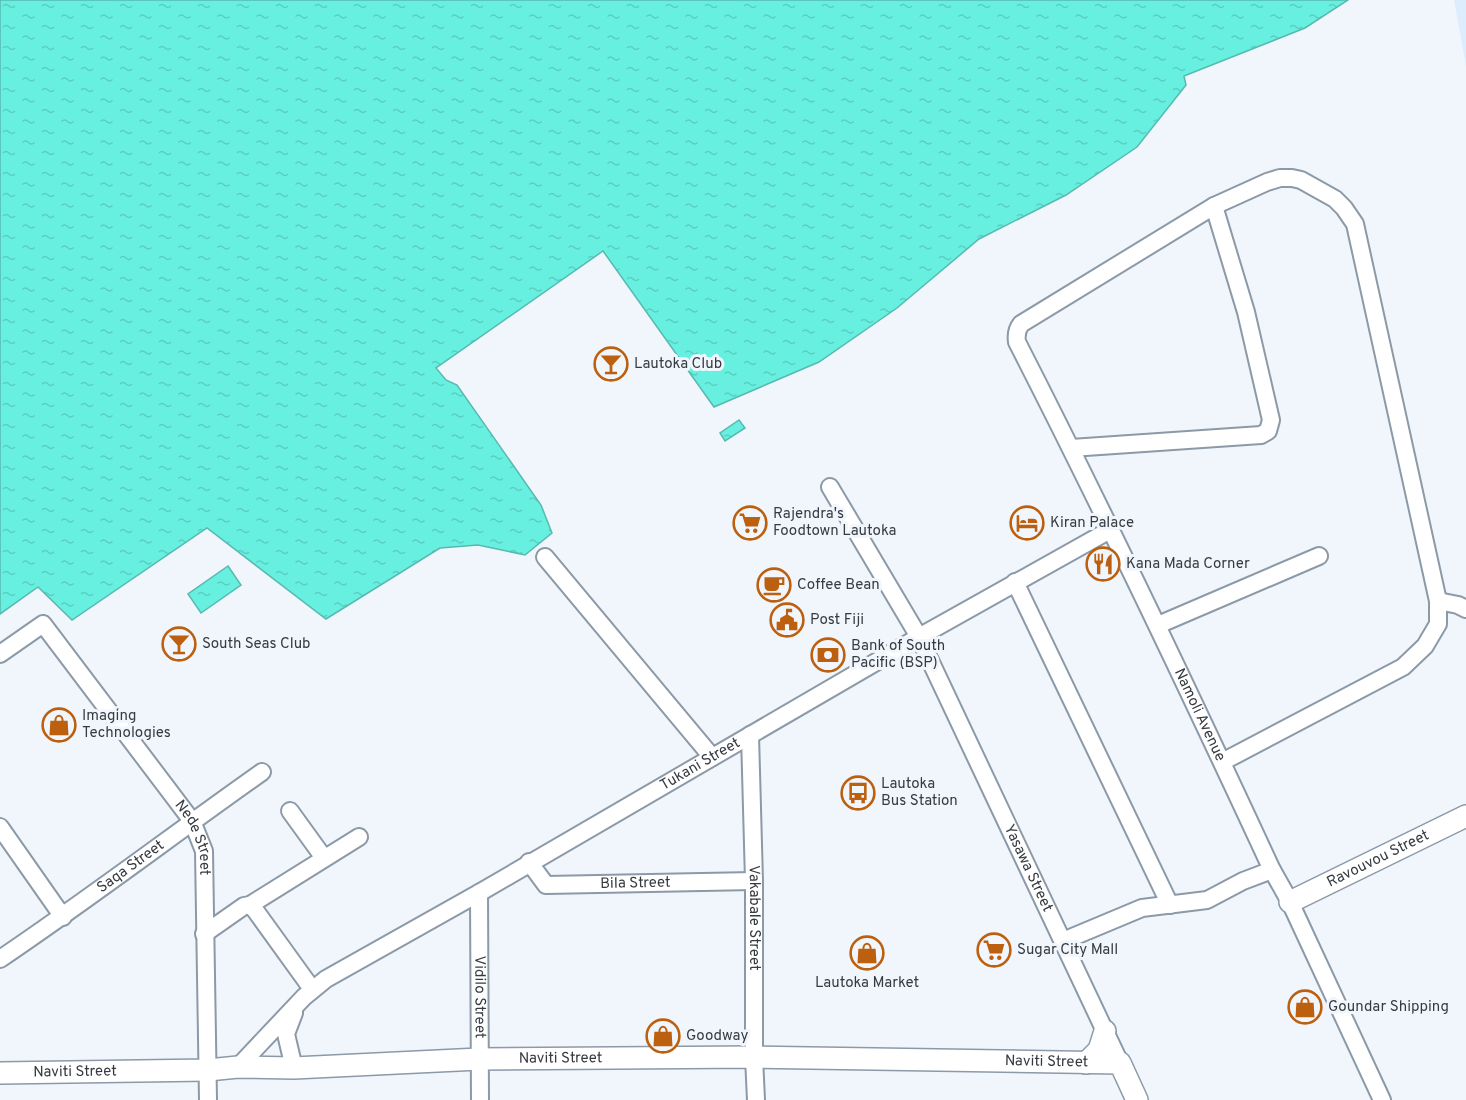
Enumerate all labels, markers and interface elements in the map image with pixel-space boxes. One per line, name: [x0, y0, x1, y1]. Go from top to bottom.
bar icon: Lautoka Club: [593, 346, 629, 382]
place label: Lautoka Club: [634, 355, 722, 374]
supermarket icon: Rajendra's Foodtown Lautoka: [732, 505, 768, 541]
place label: Rajendra's Foodtown Lautoka: [773, 505, 896, 541]
hotel icon: Kiran Palace: [1009, 505, 1045, 541]
place label: Kiran Palace: [1050, 514, 1134, 533]
restaurant icon: Kana Mada Corner: [1085, 546, 1121, 582]
place label: Kana Mada Corner: [1126, 555, 1250, 574]
cafe icon: Coffee Bean: [756, 567, 792, 603]
place label: Coffee Bean: [797, 576, 880, 595]
public building icon: Post Fiji: [769, 602, 805, 638]
place label: Post Fiji: [810, 611, 864, 630]
bar icon: South Seas Club: [161, 626, 197, 662]
place label: South Seas Club: [202, 635, 311, 654]
bank icon: Bank of South Pacific (BSP): [810, 637, 846, 673]
place label: Bank of South Pacific (BSP): [851, 637, 945, 673]
street label: Namoli Avenue: [1170, 666, 1230, 765]
shop icon: Imaging Technologies: [41, 707, 77, 743]
place label: Imaging Technologies: [82, 707, 171, 743]
street label: Tukani Street: [657, 734, 744, 795]
bus stop icon: Lautoka Bus Station: [840, 775, 876, 811]
place label: Lautoka Bus Station: [881, 775, 958, 811]
street label: Nede Street: [170, 796, 214, 876]
street label: Yasawa Street: [999, 821, 1057, 915]
street label: Ravouvou Street: [1324, 826, 1432, 892]
street label: Saqa Street: [93, 836, 168, 897]
street label: Vakabale Street: [744, 865, 764, 971]
street label: Bila Street: [600, 873, 671, 893]
supermarket icon: Sugar City Mall: [976, 932, 1012, 968]
shop icon: Lautoka Market: [849, 935, 885, 971]
place label: Sugar City Mall: [1017, 941, 1118, 960]
street label: Vidilo Street: [470, 955, 489, 1039]
place label: Lautoka Market: [815, 974, 919, 993]
shop icon: Goundar Shipping: [1287, 989, 1323, 1025]
place label: Goundar Shipping: [1328, 998, 1449, 1017]
shop icon: Goodway: [645, 1018, 681, 1054]
place label: Goodway: [686, 1027, 748, 1046]
street label: Naviti Street: [519, 1049, 602, 1068]
street label: Naviti Street: [1005, 1052, 1089, 1072]
street label: Naviti Street: [33, 1062, 117, 1082]

